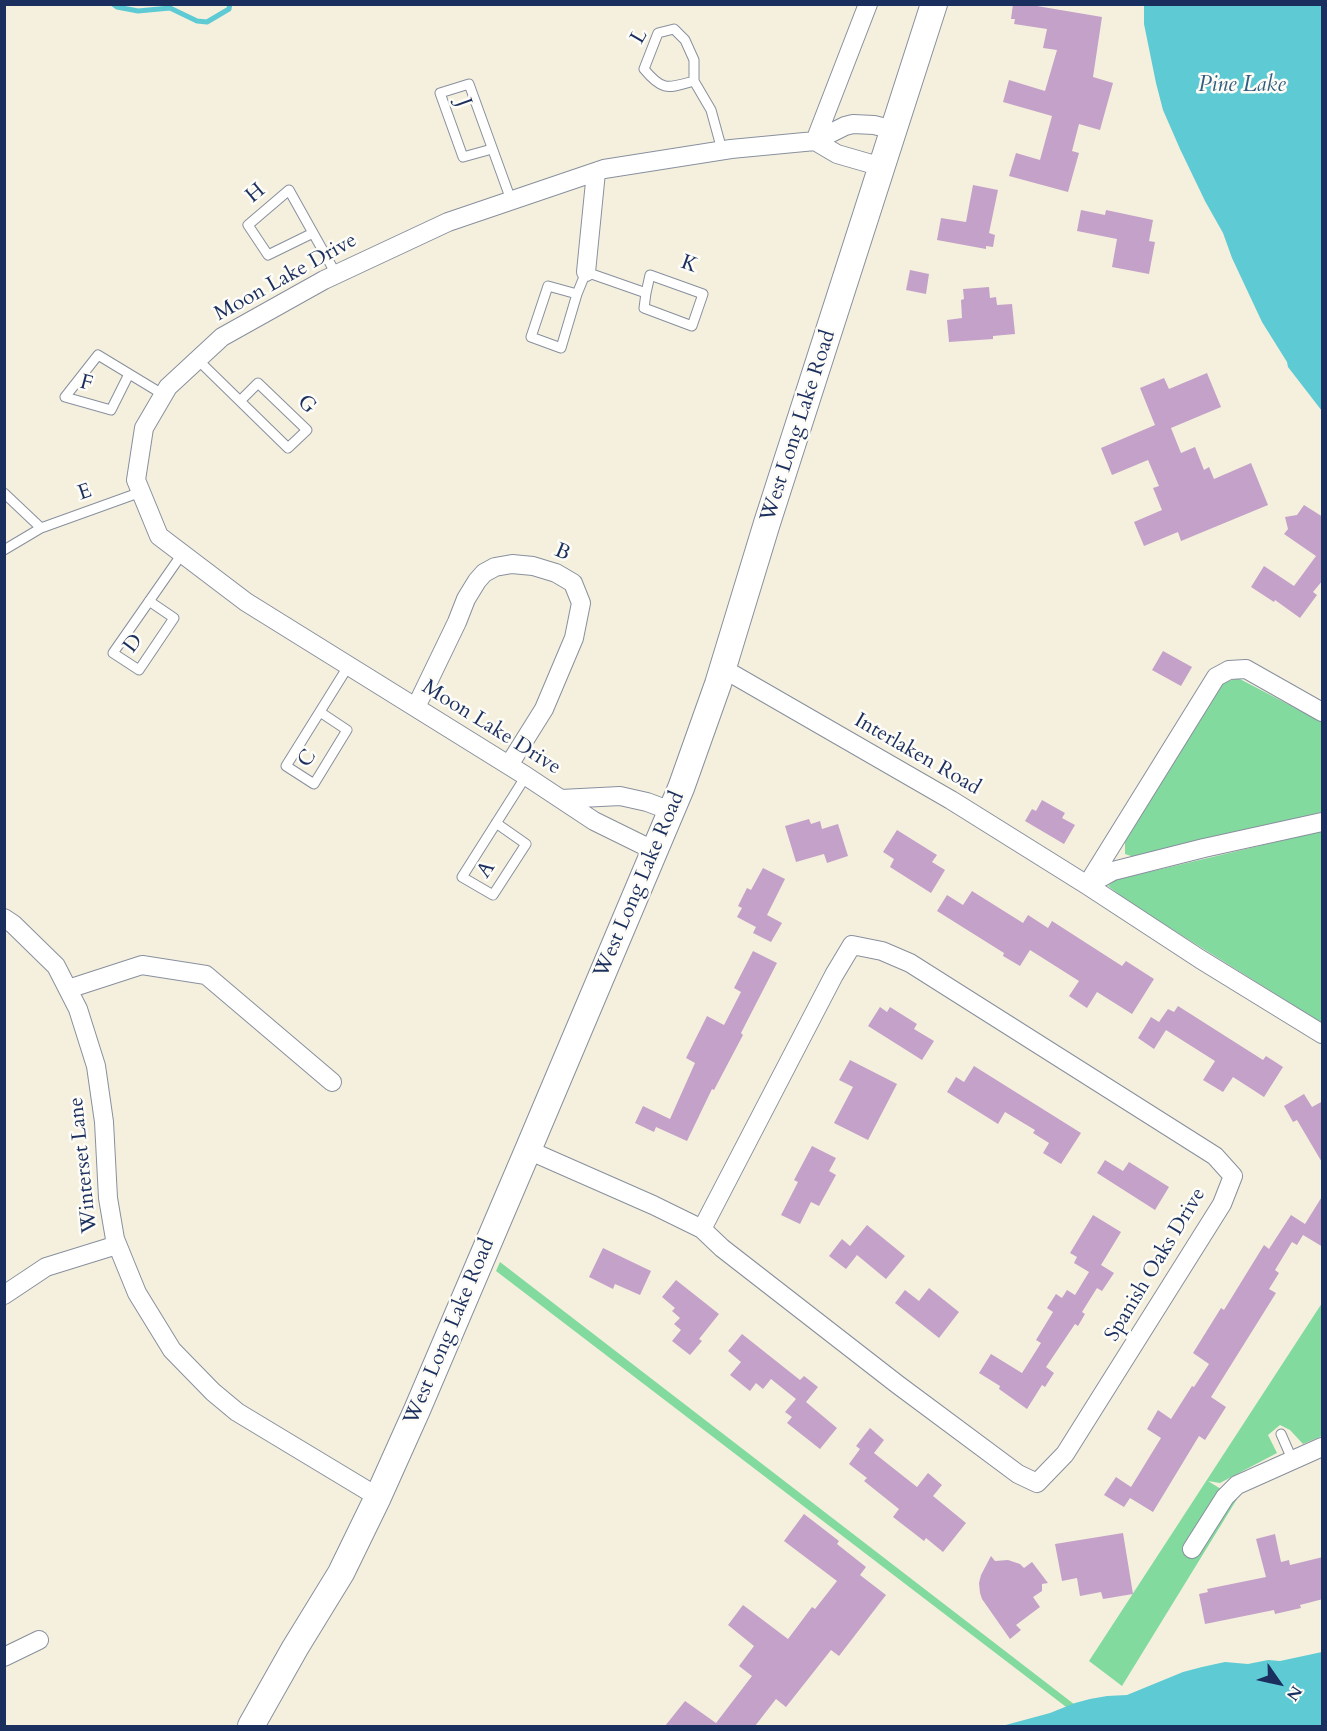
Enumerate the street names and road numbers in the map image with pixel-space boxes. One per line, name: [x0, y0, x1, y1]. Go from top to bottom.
street label: L: [626, 25, 654, 49]
street label: J: [450, 95, 476, 111]
street label: H: [241, 179, 271, 209]
street label: Moon Lake Drive: [210, 228, 362, 328]
street label: K: [677, 250, 701, 280]
street label: West Long Lake Road: [756, 327, 842, 525]
street label: F: [77, 370, 95, 398]
street label: G: [291, 390, 321, 420]
street label: E: [75, 479, 95, 507]
street label: B: [551, 539, 573, 567]
street label: D: [119, 630, 149, 658]
street label: Moon Lake Drive: [417, 675, 565, 781]
street label: Interlaken Road: [849, 709, 985, 801]
street label: C: [293, 745, 323, 773]
street label: West Long Lake Road: [589, 788, 691, 982]
street label: A: [472, 857, 502, 883]
street label: Winterset Lane: [64, 1096, 104, 1234]
street label: Spanish Oaks Drive: [1100, 1184, 1212, 1346]
street label: West Long Lake Road: [399, 1235, 501, 1429]

